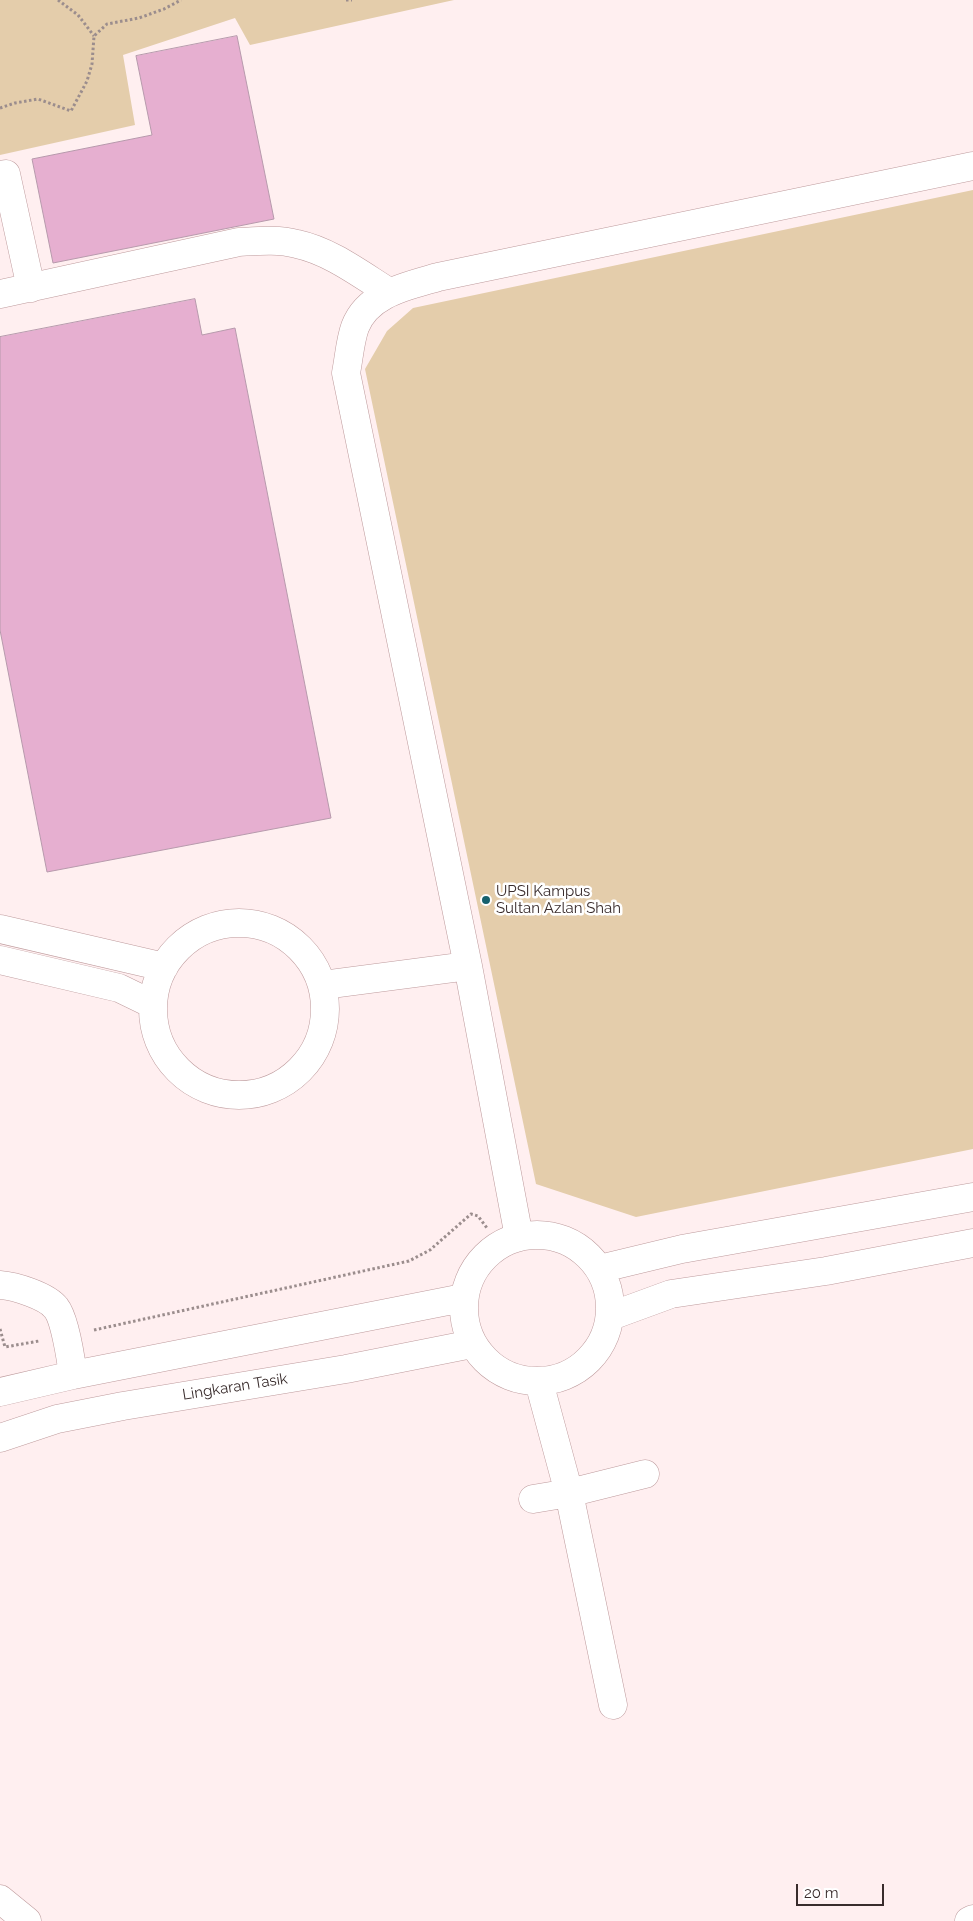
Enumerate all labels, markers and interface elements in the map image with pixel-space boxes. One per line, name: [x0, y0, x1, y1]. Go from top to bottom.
place label: UPSI Kampus Sultan Azlan Shah: [496, 882, 621, 917]
marker: UPSI Kampus Sultan Azlan Shah: [480, 894, 492, 906]
street label: Lingkaran Tasik: [181, 1370, 289, 1404]
scale bar: [798, 1874, 886, 1906]
text: 20 m: [804, 1884, 839, 1902]

